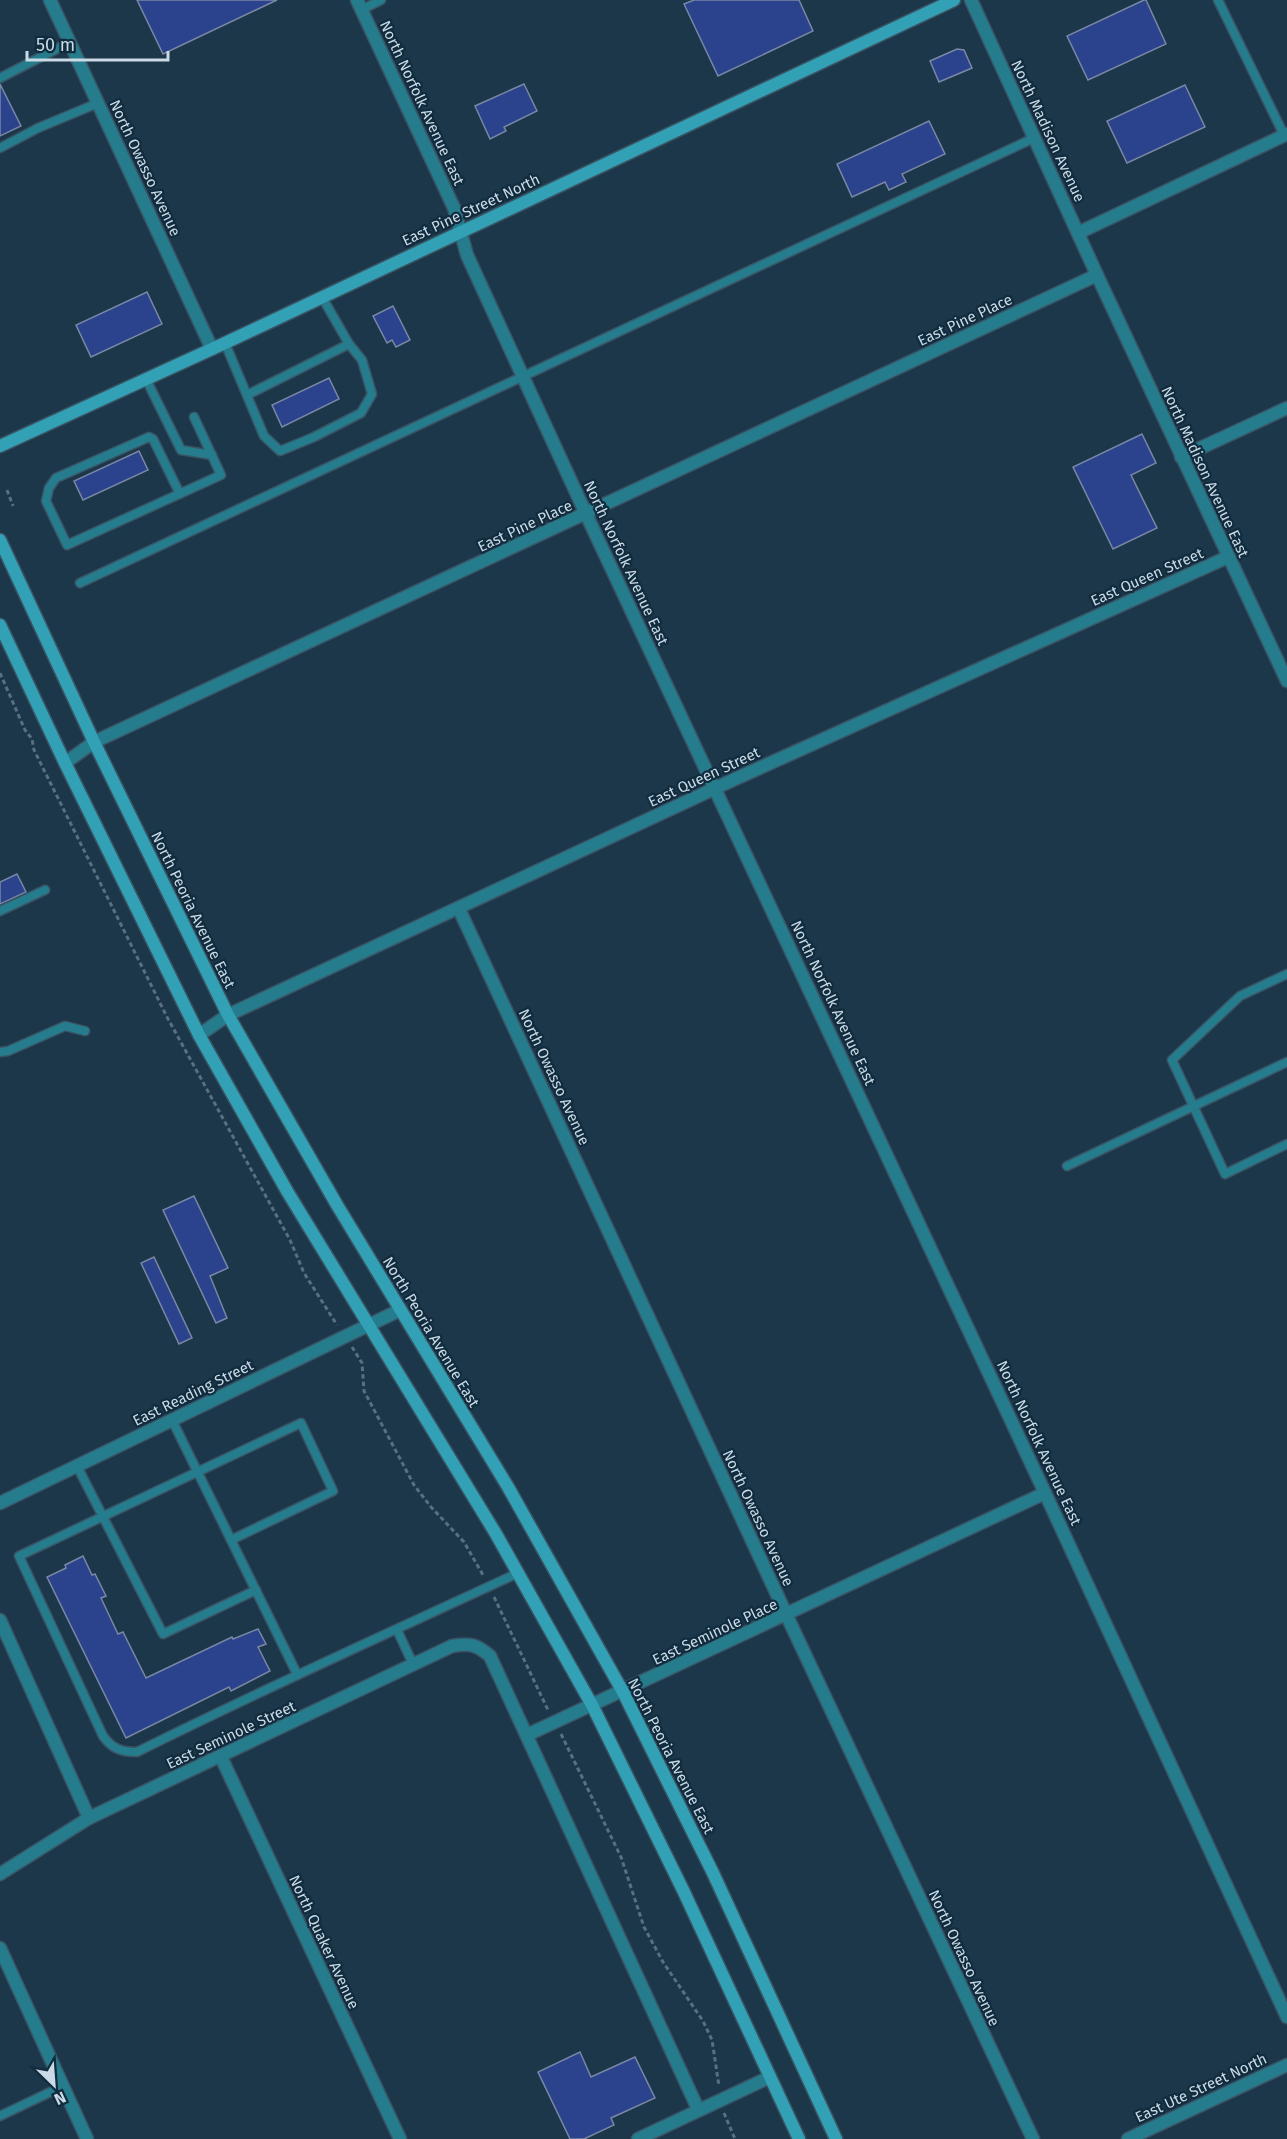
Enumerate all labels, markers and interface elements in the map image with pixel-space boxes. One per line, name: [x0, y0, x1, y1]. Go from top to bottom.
street label: North Norfolk Avenue East: [376, 18, 468, 189]
scale bar: [27, 24, 168, 62]
text: 50 m: [36, 34, 75, 56]
street label: North Madison Avenue: [1007, 57, 1089, 205]
street label: North Owasso Avenue: [106, 97, 184, 239]
street label: East Pine Street North: [399, 170, 543, 250]
street label: East Pine Place: [915, 290, 1015, 350]
street label: North Madison Avenue East: [1157, 384, 1253, 561]
street label: North Norfolk Avenue East: [580, 478, 672, 649]
street label: East Pine Place: [475, 496, 575, 556]
street label: East Queen Street: [1088, 544, 1207, 610]
street label: East Queen Street: [645, 743, 763, 811]
street label: North Peoria Avenue East: [147, 829, 239, 992]
street label: North Norfolk Avenue East: [787, 918, 879, 1089]
street label: North Owasso Avenue: [515, 1006, 593, 1148]
street label: North Peoria Avenue East: [379, 1253, 483, 1411]
street label: East Reading Street: [130, 1356, 257, 1430]
street label: North Norfolk Avenue East: [993, 1358, 1085, 1529]
street label: North Owasso Avenue: [719, 1447, 797, 1589]
street label: East Seminole Place: [650, 1595, 780, 1669]
street label: North Peoria Avenue East: [624, 1675, 718, 1837]
street label: East Seminole Street: [164, 1697, 299, 1773]
street label: North Quaker Avenue: [285, 1872, 363, 2012]
street label: North Owasso Avenue: [925, 1887, 1003, 2029]
street label: East Ute Street North: [1132, 2050, 1270, 2126]
north arrow: [24, 2055, 84, 2115]
text: N: [51, 2087, 69, 2109]

